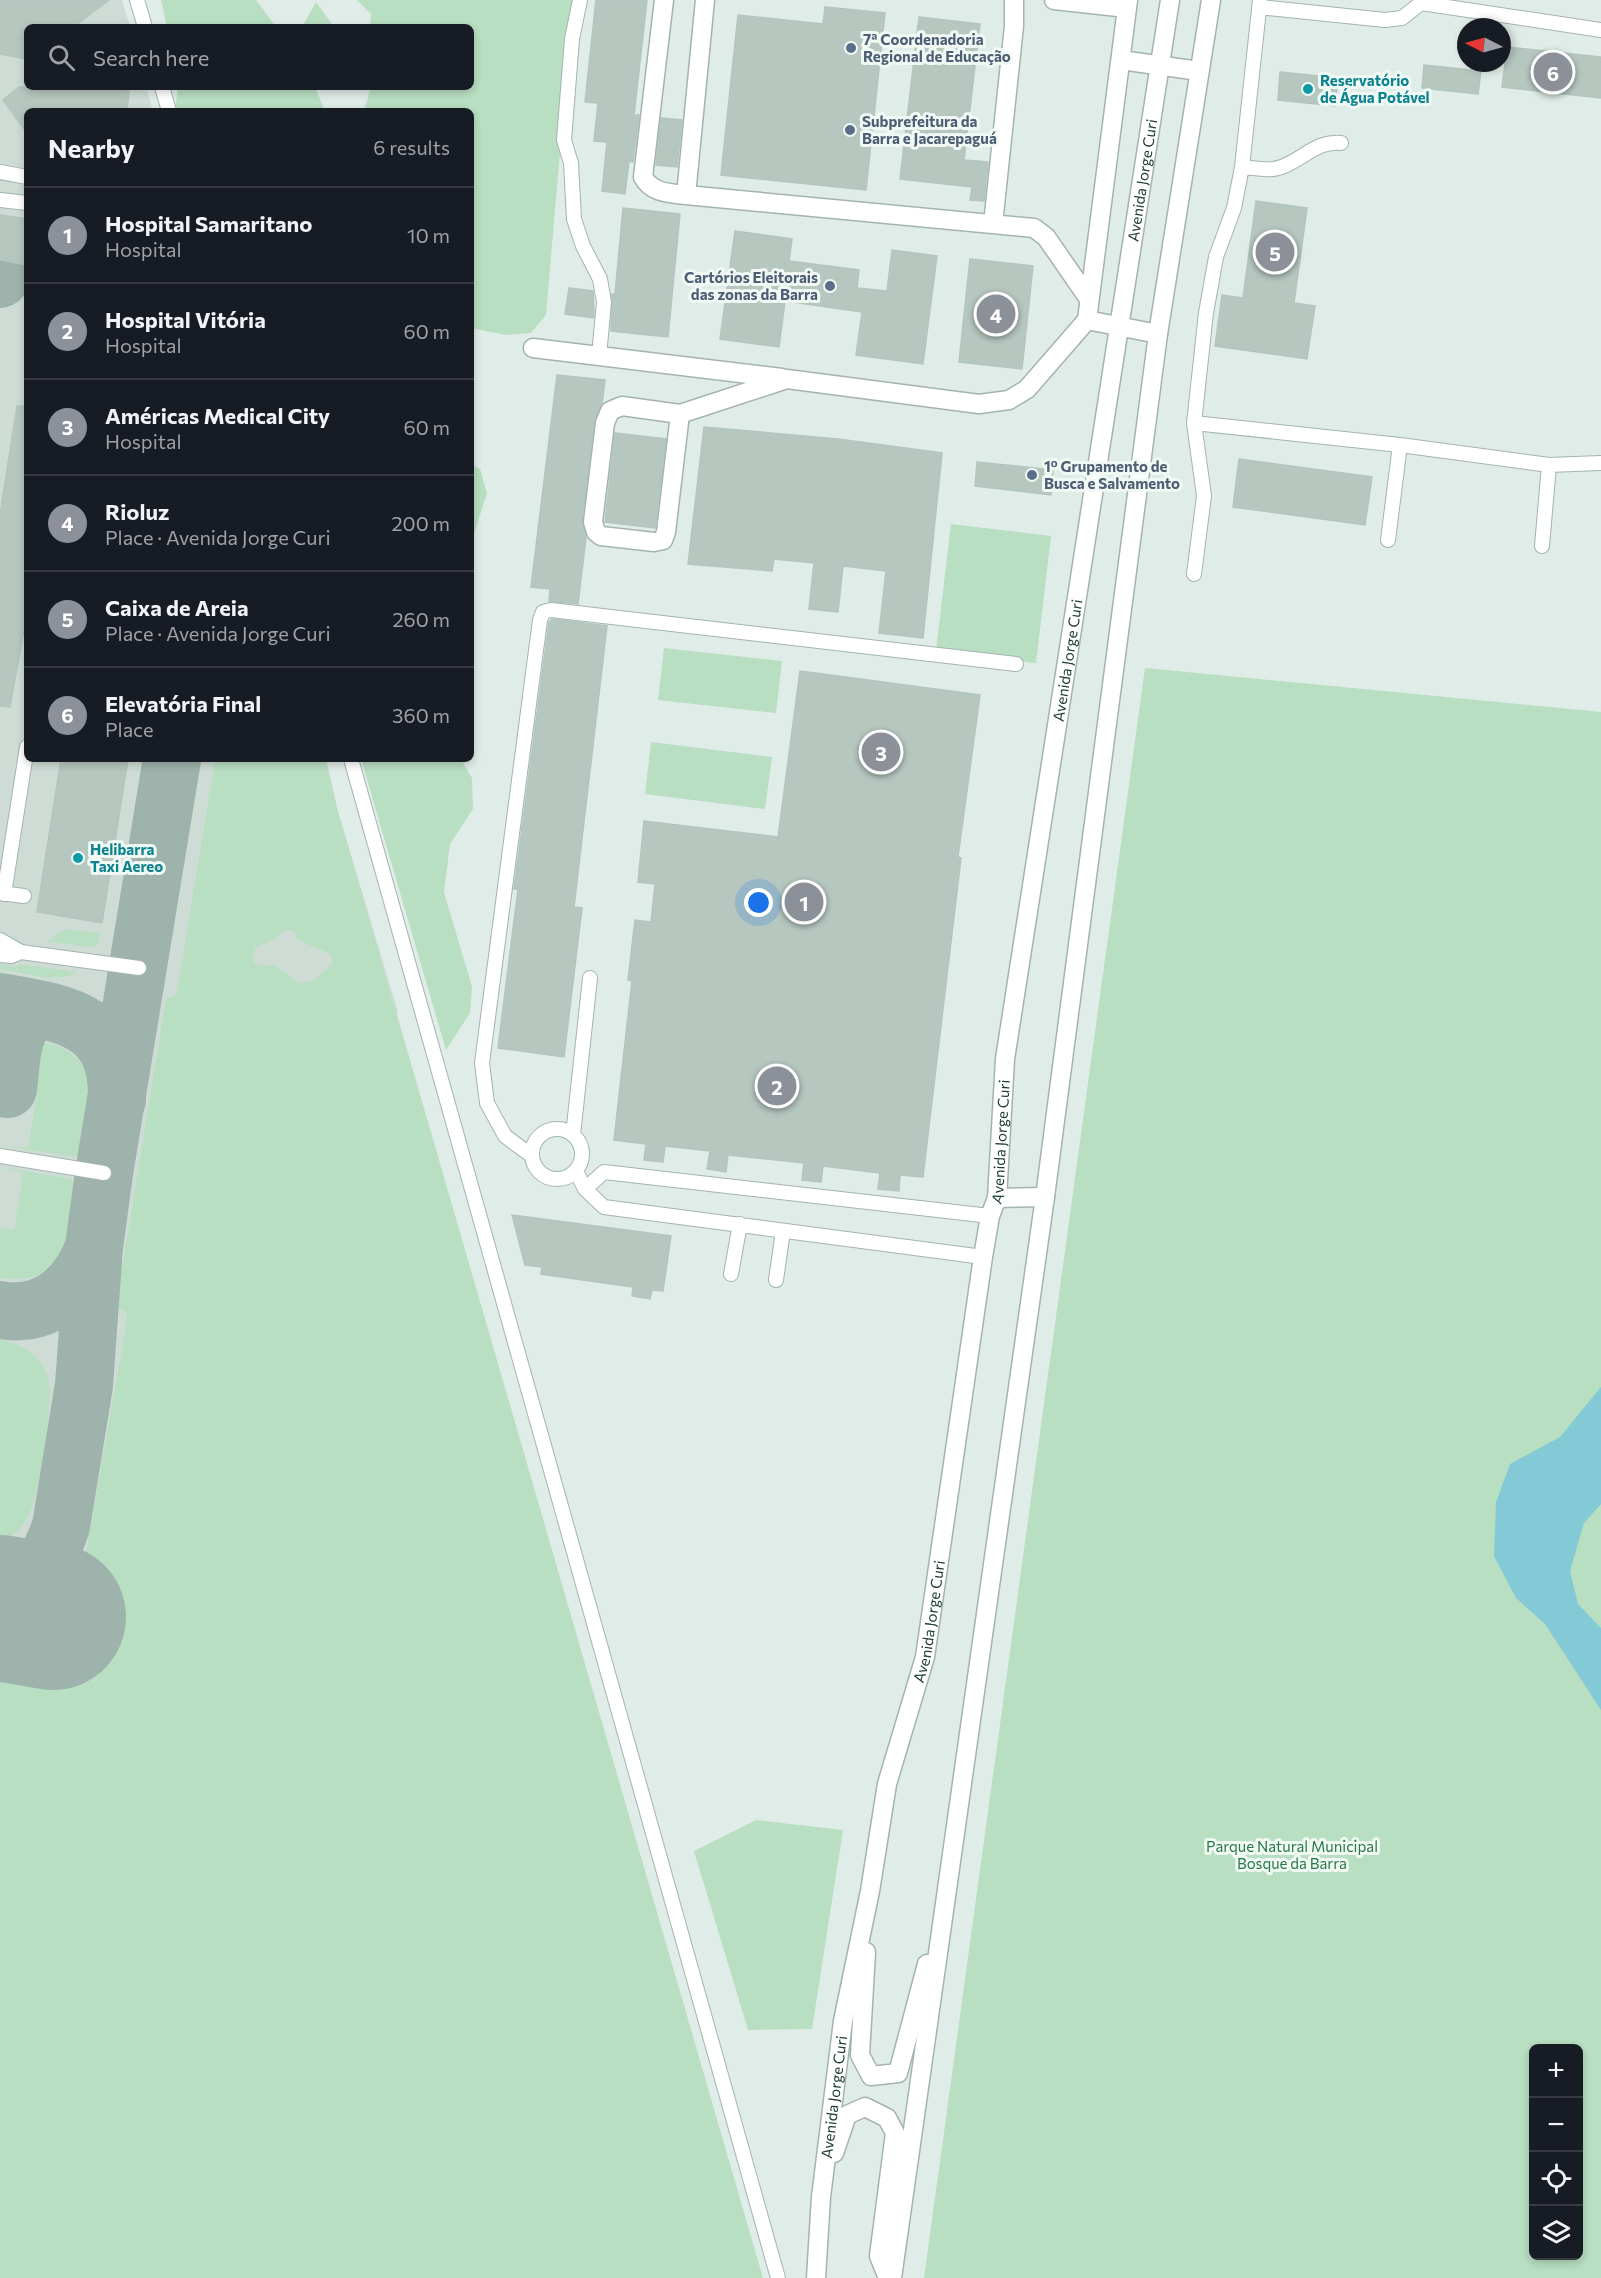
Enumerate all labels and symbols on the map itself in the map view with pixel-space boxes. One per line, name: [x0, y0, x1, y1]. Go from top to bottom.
north arrow: [1457, 18, 1511, 72]
place label: 7ª Coordenadoria Regional de Educação: [863, 30, 1011, 65]
marker: 7ª Coordenadoria Regional de Educação: [844, 41, 858, 55]
pin: 6: [1534, 50, 1572, 94]
place label: Reservatório de Água Potável: [1320, 71, 1430, 106]
marker: Reservatório de Água Potável: [1301, 82, 1315, 96]
place label: Subprefeitura da Barra e Jacarepaguá: [862, 112, 997, 147]
street label: Avenida Jorge Curi: [1124, 118, 1160, 243]
marker: Subprefeitura da Barra e Jacarepaguá: [843, 123, 857, 137]
pin: 5: [1256, 230, 1294, 274]
place label: Cartórios Eleitorais das zonas da Barra: [684, 268, 818, 303]
marker: Cartórios Eleitorais das zonas da Barra: [823, 279, 837, 293]
pin: 4: [976, 292, 1016, 336]
place label: 1º Grupamento de Busca e Salvamento: [1044, 457, 1180, 492]
marker: 1º Grupamento de Busca e Salvamento: [1025, 468, 1039, 482]
street label: Avenida Jorge Curi: [1049, 598, 1086, 723]
pin: 3: [862, 730, 900, 774]
place label: Helibarra Taxi Aereo: [90, 840, 163, 875]
marker: Helibarra Taxi Aereo: [71, 851, 85, 865]
pin: 1: [784, 880, 824, 924]
your location: [744, 888, 773, 917]
pin: 2: [758, 1064, 796, 1108]
street label: Avenida Jorge Curi: [987, 1079, 1013, 1206]
street label: Avenida Jorge Curi: [909, 1559, 948, 1685]
park label: Parque Natural Municipal Bosque da Barra: [1206, 1837, 1378, 1872]
street label: Avenida Jorge Curi: [817, 2034, 850, 2159]

